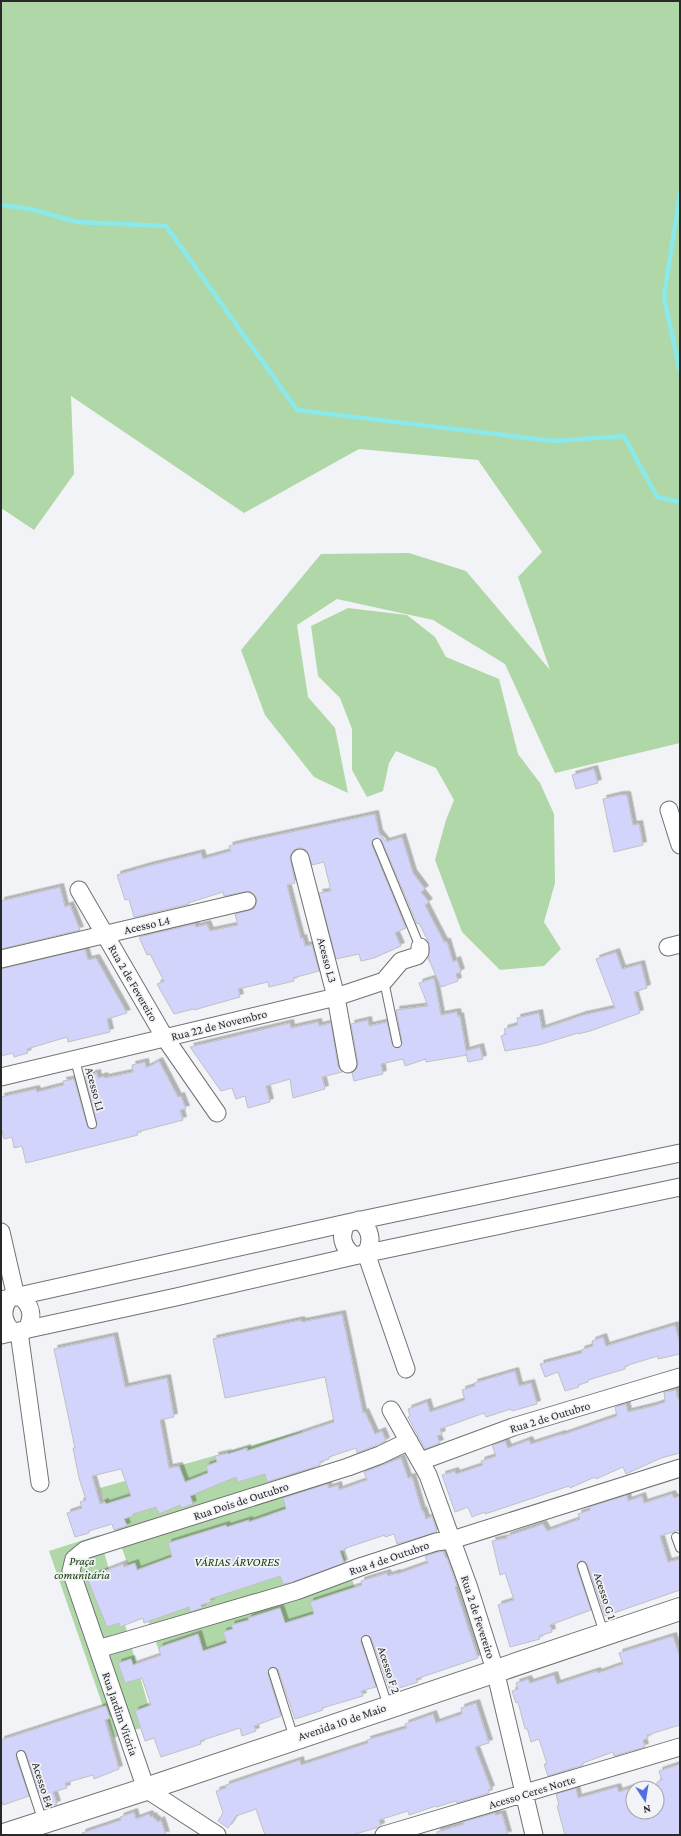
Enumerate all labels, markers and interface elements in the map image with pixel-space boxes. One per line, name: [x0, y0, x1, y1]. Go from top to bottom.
street label: Acesso L4: [123, 913, 171, 937]
street label: Acesso L3: [314, 936, 340, 984]
street label: Rua 2 de Fevereiro: [105, 942, 161, 1024]
street label: Rua 22 de Novembro: [170, 1006, 268, 1044]
street label: Acesso L1: [82, 1066, 108, 1112]
street label: Rua 2 de Outubro: [508, 1398, 592, 1436]
street label: Rua Dois de Outubro: [192, 1479, 290, 1523]
street label: Rua 4 de Outubro: [347, 1538, 431, 1578]
park label: Praça comunitária: [54, 1554, 110, 1582]
park label: VÁRIAS ÁRVORES: [195, 1555, 280, 1569]
street label: Acesso G 1: [591, 1571, 619, 1621]
street label: Rua 2 de Fevereiro: [458, 1574, 498, 1660]
street label: Acesso F 2: [375, 1645, 403, 1696]
street label: Rua Jardim Vitória: [99, 1670, 141, 1758]
street label: Avenida 10 de Maio: [296, 1700, 388, 1744]
street label: Acesso E4: [29, 1760, 57, 1810]
street label: Acesso Ceres Norte: [487, 1772, 577, 1812]
north arrow: [625, 1780, 665, 1820]
text: N: [642, 1803, 652, 1817]

